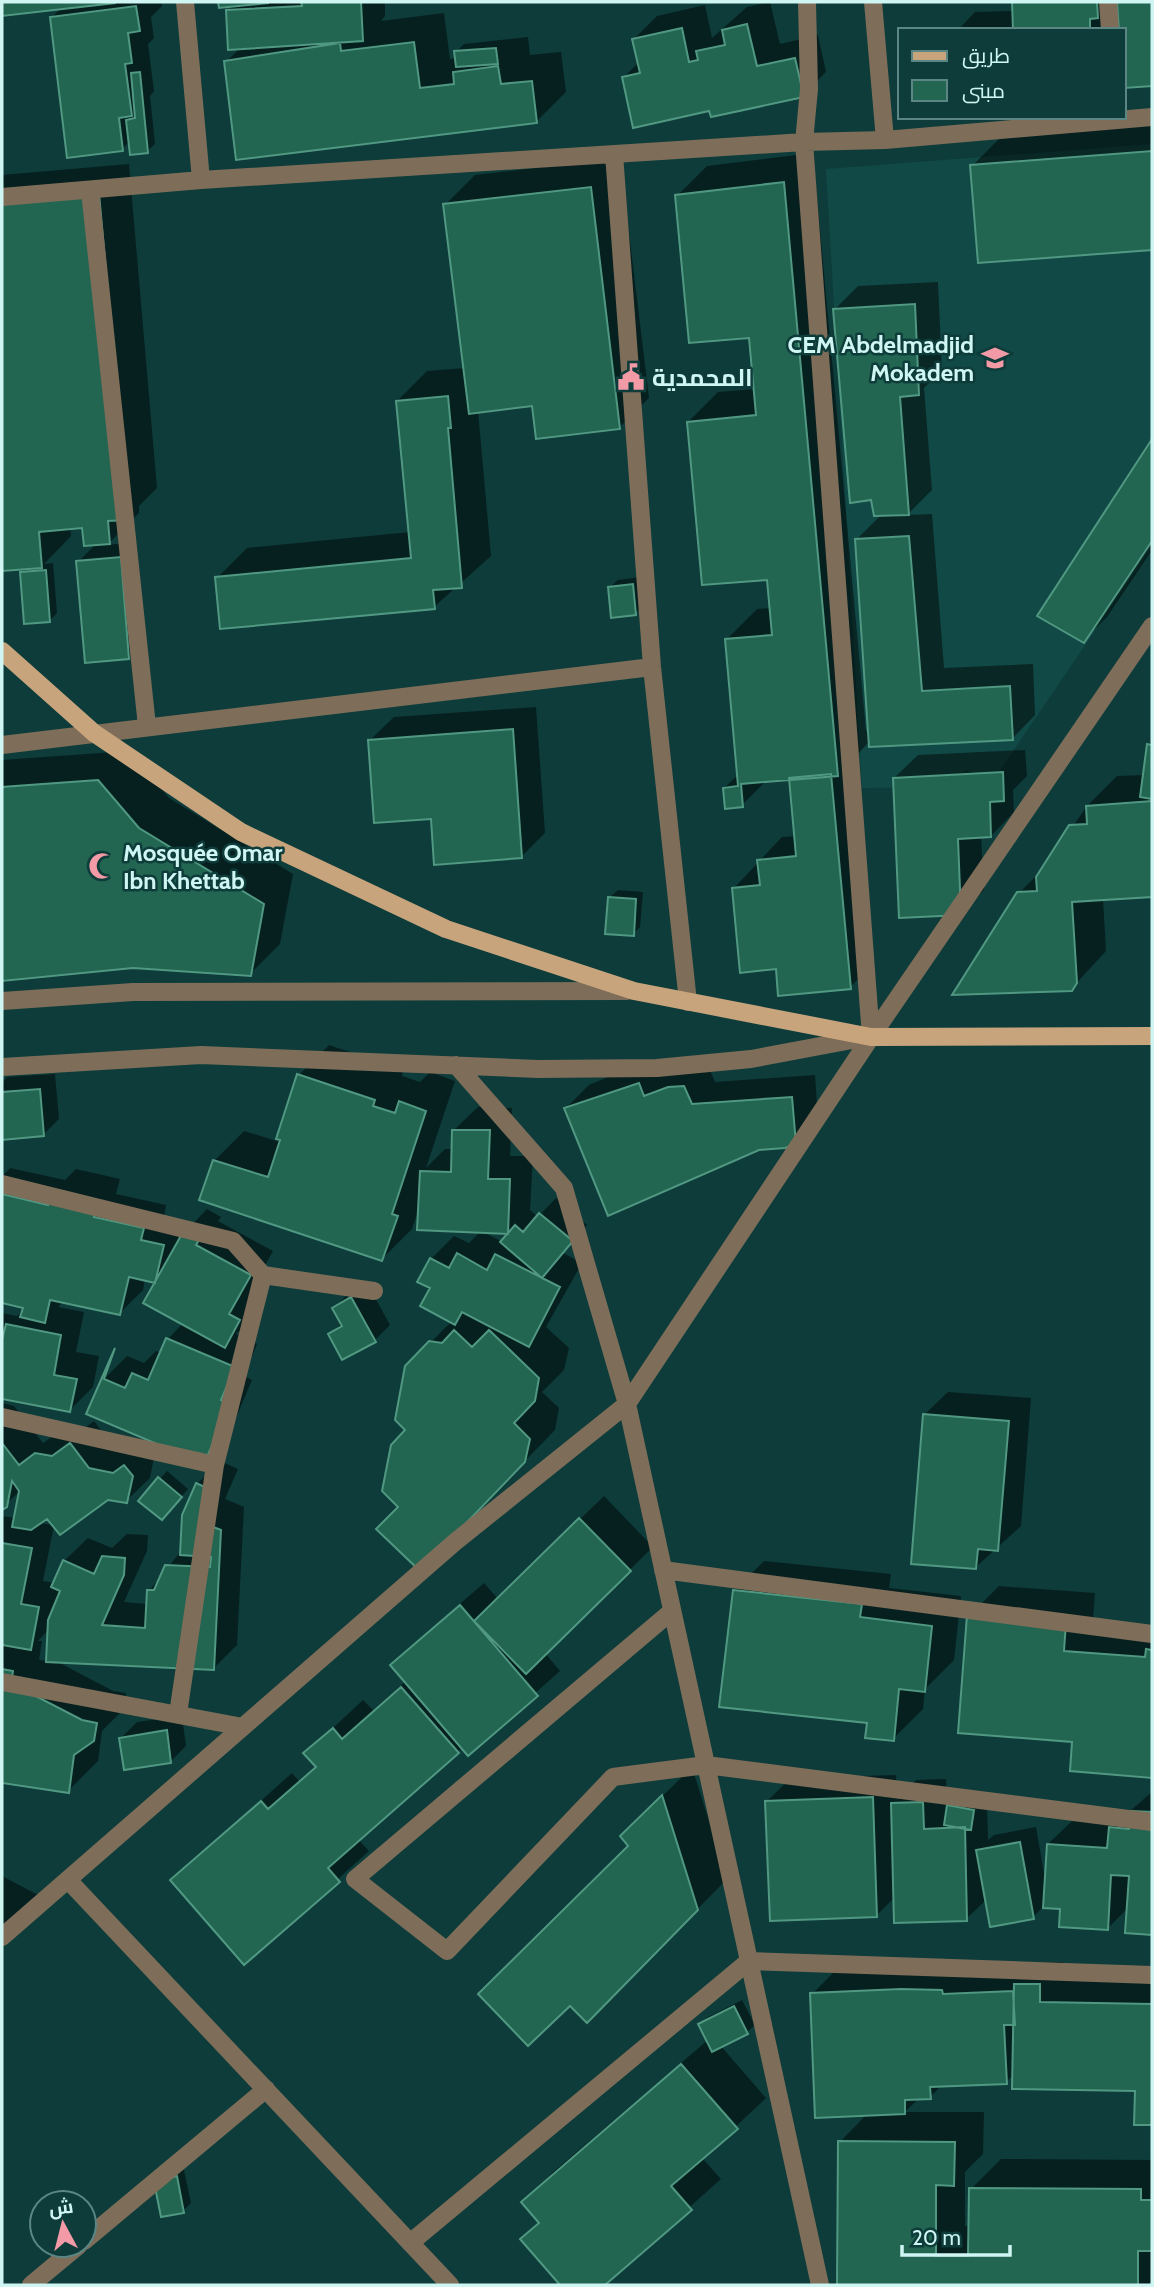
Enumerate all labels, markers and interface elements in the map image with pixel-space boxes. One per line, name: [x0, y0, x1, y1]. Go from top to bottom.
legend: [898, 28, 1126, 119]
text: طريق: [962, 43, 1010, 69]
text: مبنى: [962, 78, 1005, 104]
place label: CEM Abdelmadjid Mokadem: [788, 330, 974, 387]
school or university icon: CEM Abdelmadjid Mokadem: [980, 343, 1010, 373]
public building icon: المحمدية: [616, 362, 646, 392]
place label: المحمدية: [652, 363, 752, 392]
place label: Mosquée Omar Ibn Khettab: [123, 838, 282, 895]
mosque icon: Mosquée Omar Ibn Khettab: [87, 851, 117, 881]
north arrow: [28, 2189, 98, 2259]
text: ش: [47, 2195, 74, 2221]
scale bar: [902, 2214, 1010, 2258]
text: 20 m: [912, 2225, 961, 2250]

